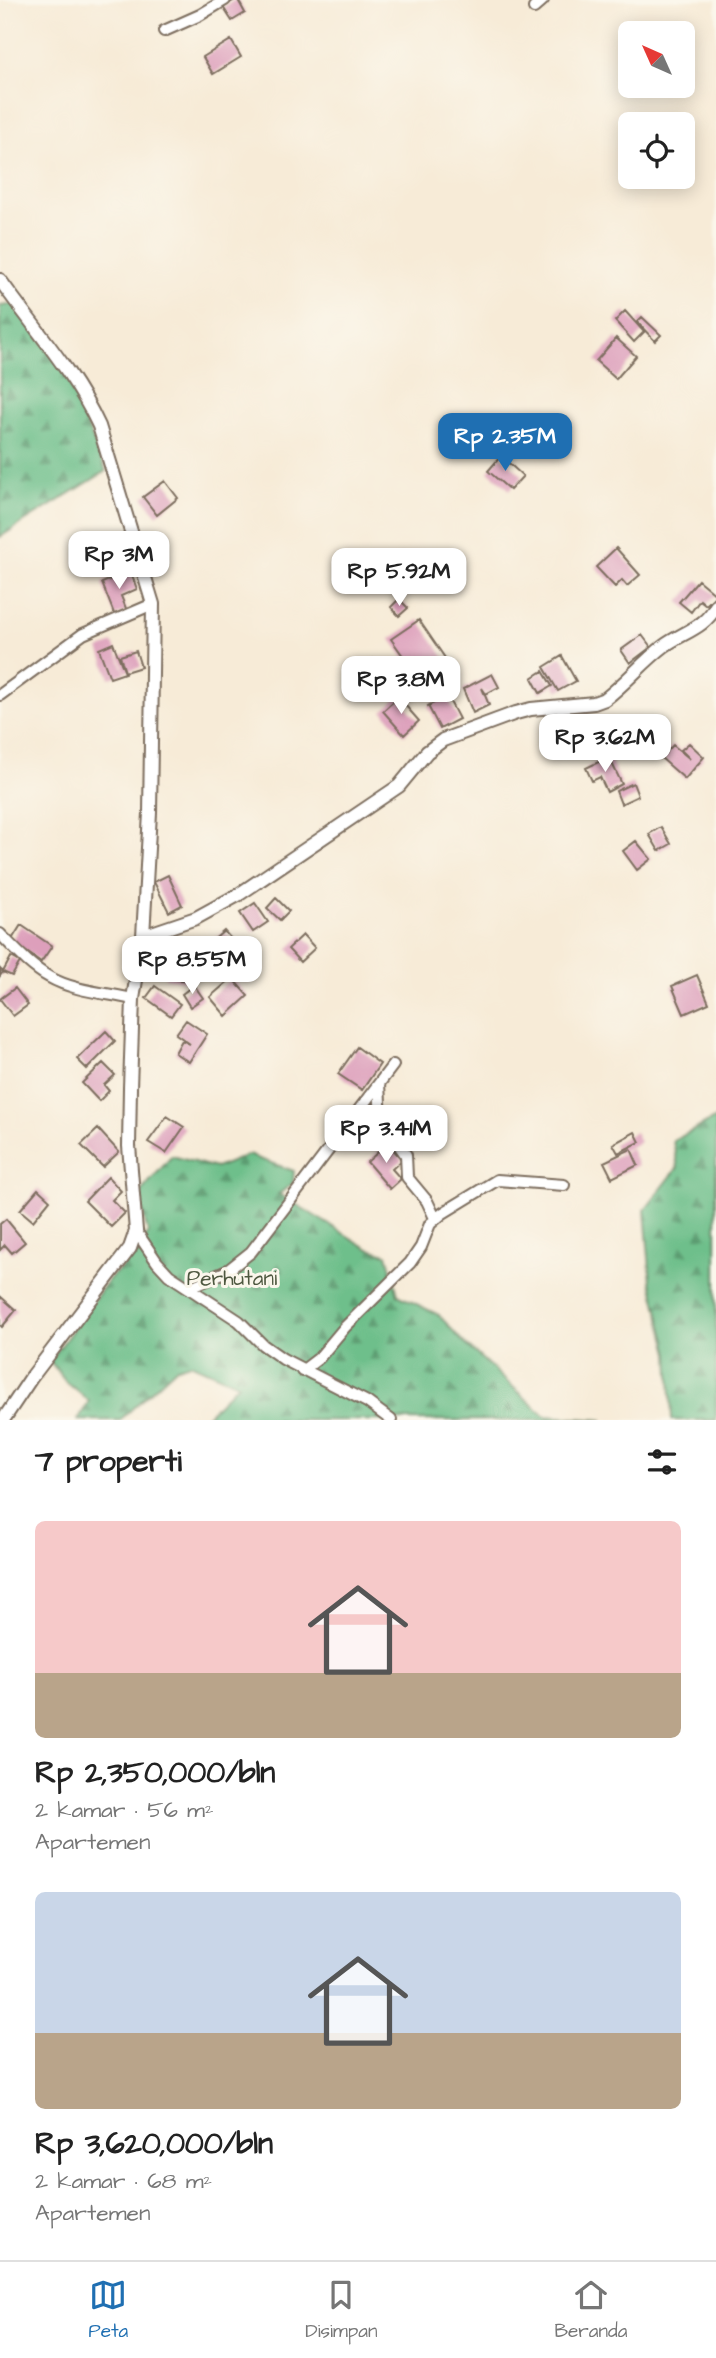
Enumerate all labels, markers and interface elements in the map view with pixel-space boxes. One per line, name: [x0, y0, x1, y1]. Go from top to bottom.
north arrow: [618, 21, 695, 98]
map controls: [618, 21, 695, 189]
button: locate: [618, 112, 695, 189]
pin: Rp 2.35M: [433, 414, 577, 473]
text: Rp 2.35M: [454, 420, 556, 452]
pin: Rp 3M: [70, 532, 168, 591]
text: Rp 3M: [84, 538, 154, 570]
pin: Rp 5.92M: [327, 548, 471, 608]
text: Rp 5.92M: [347, 555, 451, 587]
pin: Rp 3.8M: [336, 656, 466, 716]
text: Rp 3.8M: [357, 663, 445, 695]
pin: Rp 3.62M: [533, 714, 677, 774]
text: Rp 3.62M: [555, 721, 655, 753]
pin: Rp 8.55M: [120, 936, 264, 996]
text: Rp 8.55M: [138, 943, 246, 975]
pin: Rp 3.41M: [314, 1106, 458, 1165]
text: Rp 3.41M: [341, 1112, 431, 1144]
park label: Perhutani: [187, 1264, 277, 1293]
text: 7 properti: [35, 1441, 182, 1483]
icon: filters: [643, 1443, 681, 1481]
icon: home: [295, 1567, 421, 1693]
text: Rp 2,350,000/bln: [35, 1752, 275, 1794]
text: 2 kamar · 56 m²: [35, 1794, 214, 1826]
text: Apartemen: [35, 1826, 151, 1858]
icon: home: [295, 1938, 421, 2064]
text: Rp 3,620,000/bln: [35, 2123, 273, 2165]
text: 2 kamar · 68 m²: [35, 2165, 212, 2197]
text: Apartemen: [35, 2197, 151, 2229]
tab: Peta: [89, 2276, 128, 2345]
tab: Disimpan: [305, 2276, 378, 2345]
tab: Beranda: [555, 2276, 627, 2345]

